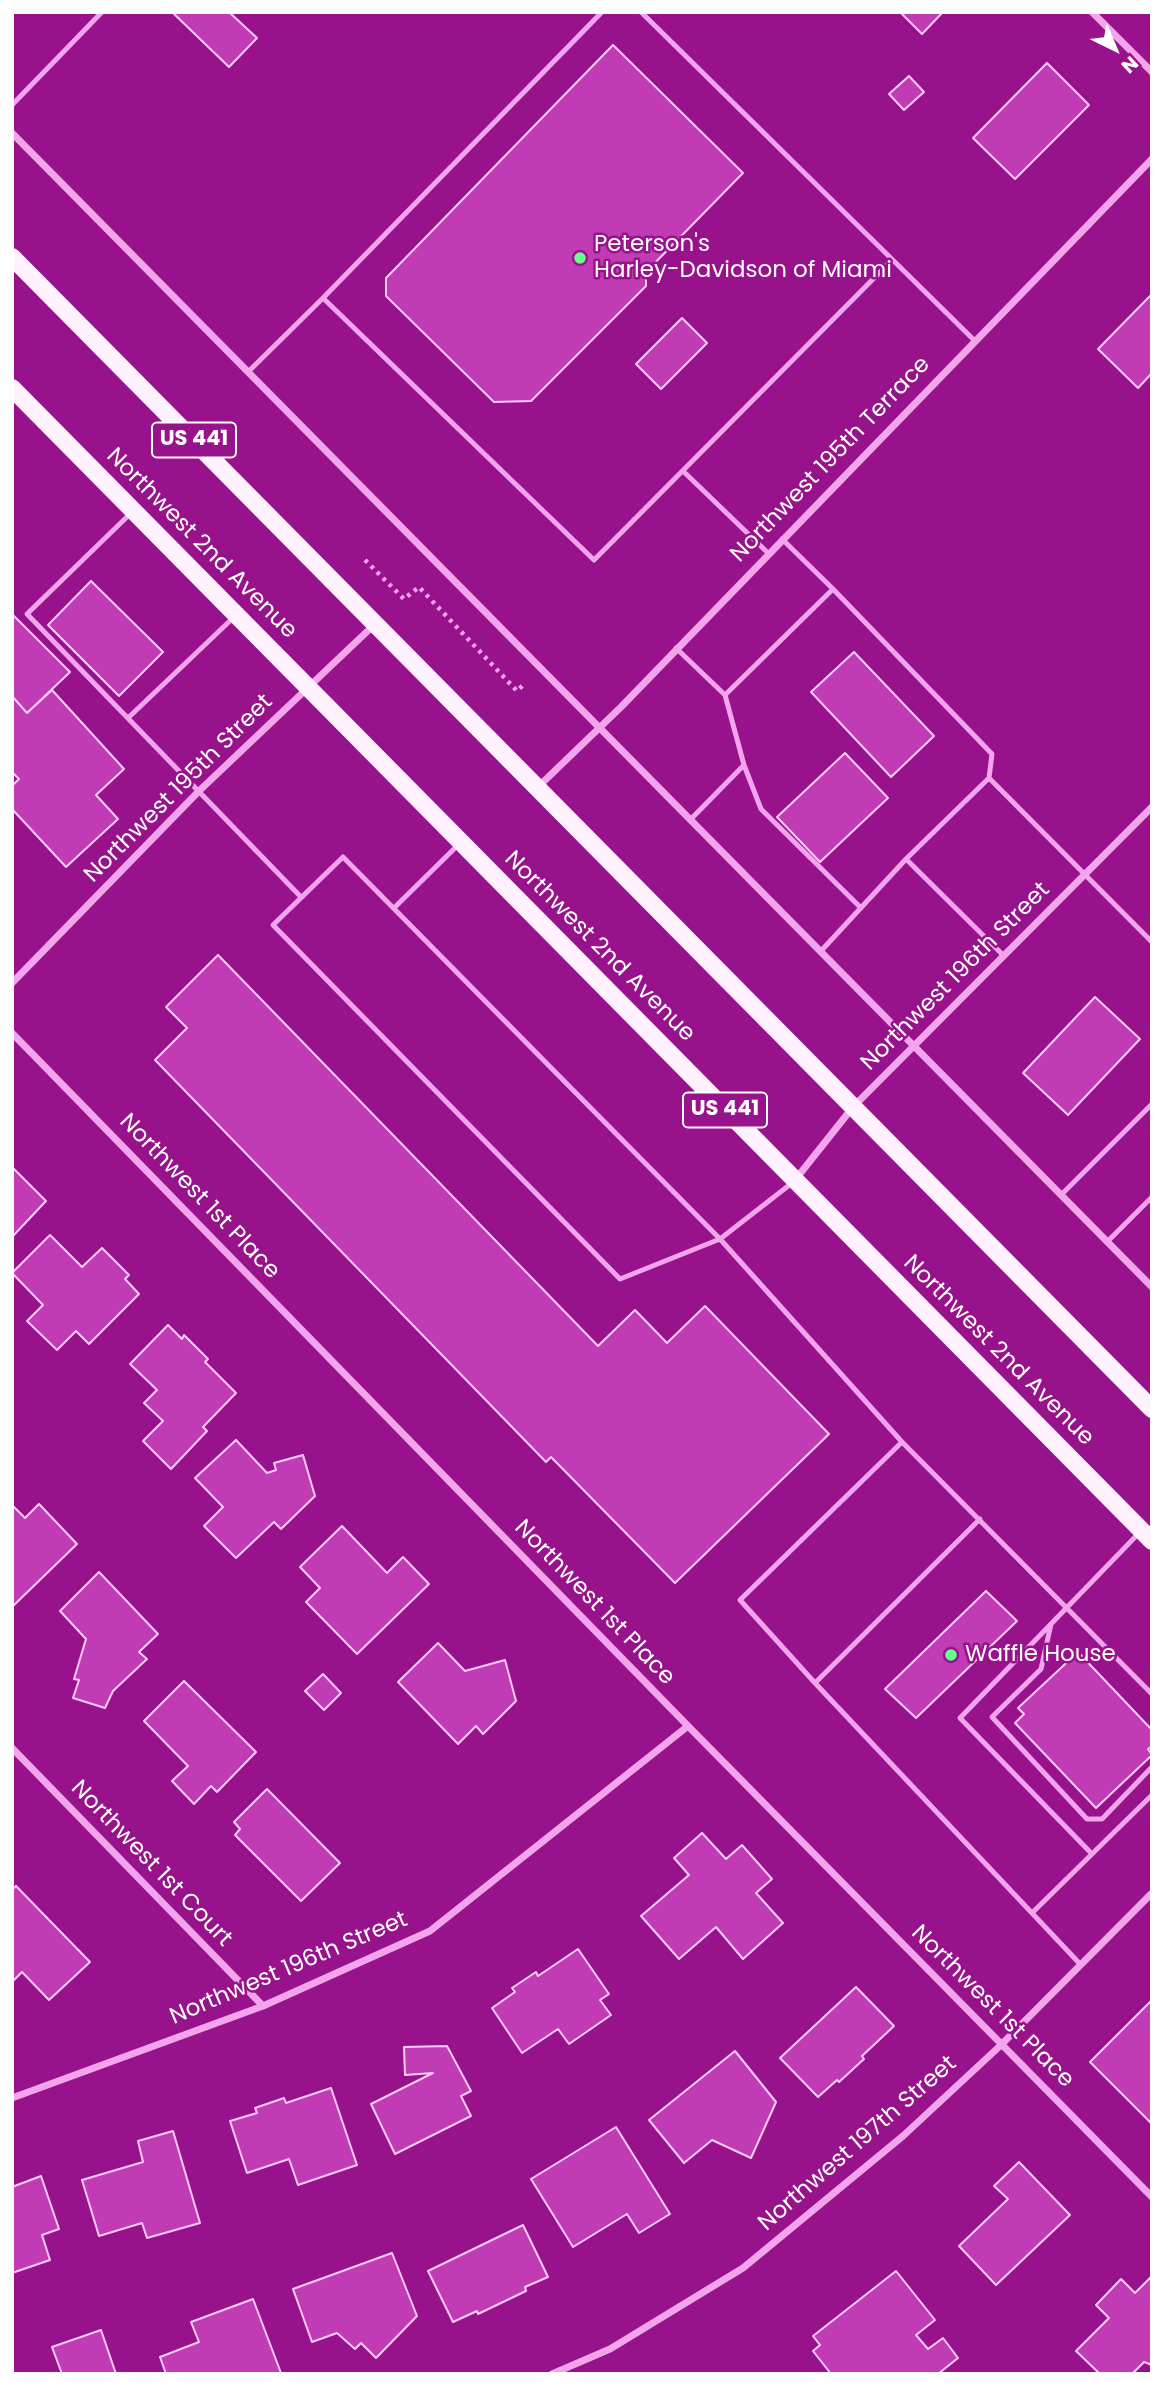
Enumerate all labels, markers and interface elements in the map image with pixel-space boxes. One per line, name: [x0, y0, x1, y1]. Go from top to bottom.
north arrow: [1080, 14, 1150, 84]
text: N: [1115, 50, 1144, 79]
place label: Peterson's Harley-Davidson of Miami: [594, 231, 892, 285]
marker: Peterson's Harley-Davidson of Miami: [572, 250, 588, 266]
street label: Northwest 195th Terrace: [725, 351, 937, 569]
road number: US 441: [152, 422, 236, 458]
street label: Northwest 2nd Avenue: [100, 443, 302, 645]
street label: Northwest 195th Street: [79, 689, 279, 889]
street label: Northwest 2nd Avenue: [498, 846, 700, 1048]
street label: Northwest 196th Street: [856, 877, 1056, 1077]
road number: US 441: [683, 1092, 767, 1128]
street label: Northwest 1st Place: [113, 1109, 285, 1285]
street label: Northwest 2nd Avenue: [897, 1250, 1099, 1452]
street label: Northwest 1st Place: [508, 1515, 680, 1691]
place label: Waffle House: [965, 1641, 1116, 1669]
marker: Waffle House: [943, 1647, 959, 1663]
street label: Northwest 1st Court: [65, 1775, 237, 1953]
street label: Northwest 196th Street: [166, 1906, 412, 2032]
street label: Northwest 1st Place: [905, 1920, 1079, 2094]
street label: Northwest 197th Street: [753, 2051, 963, 2237]

